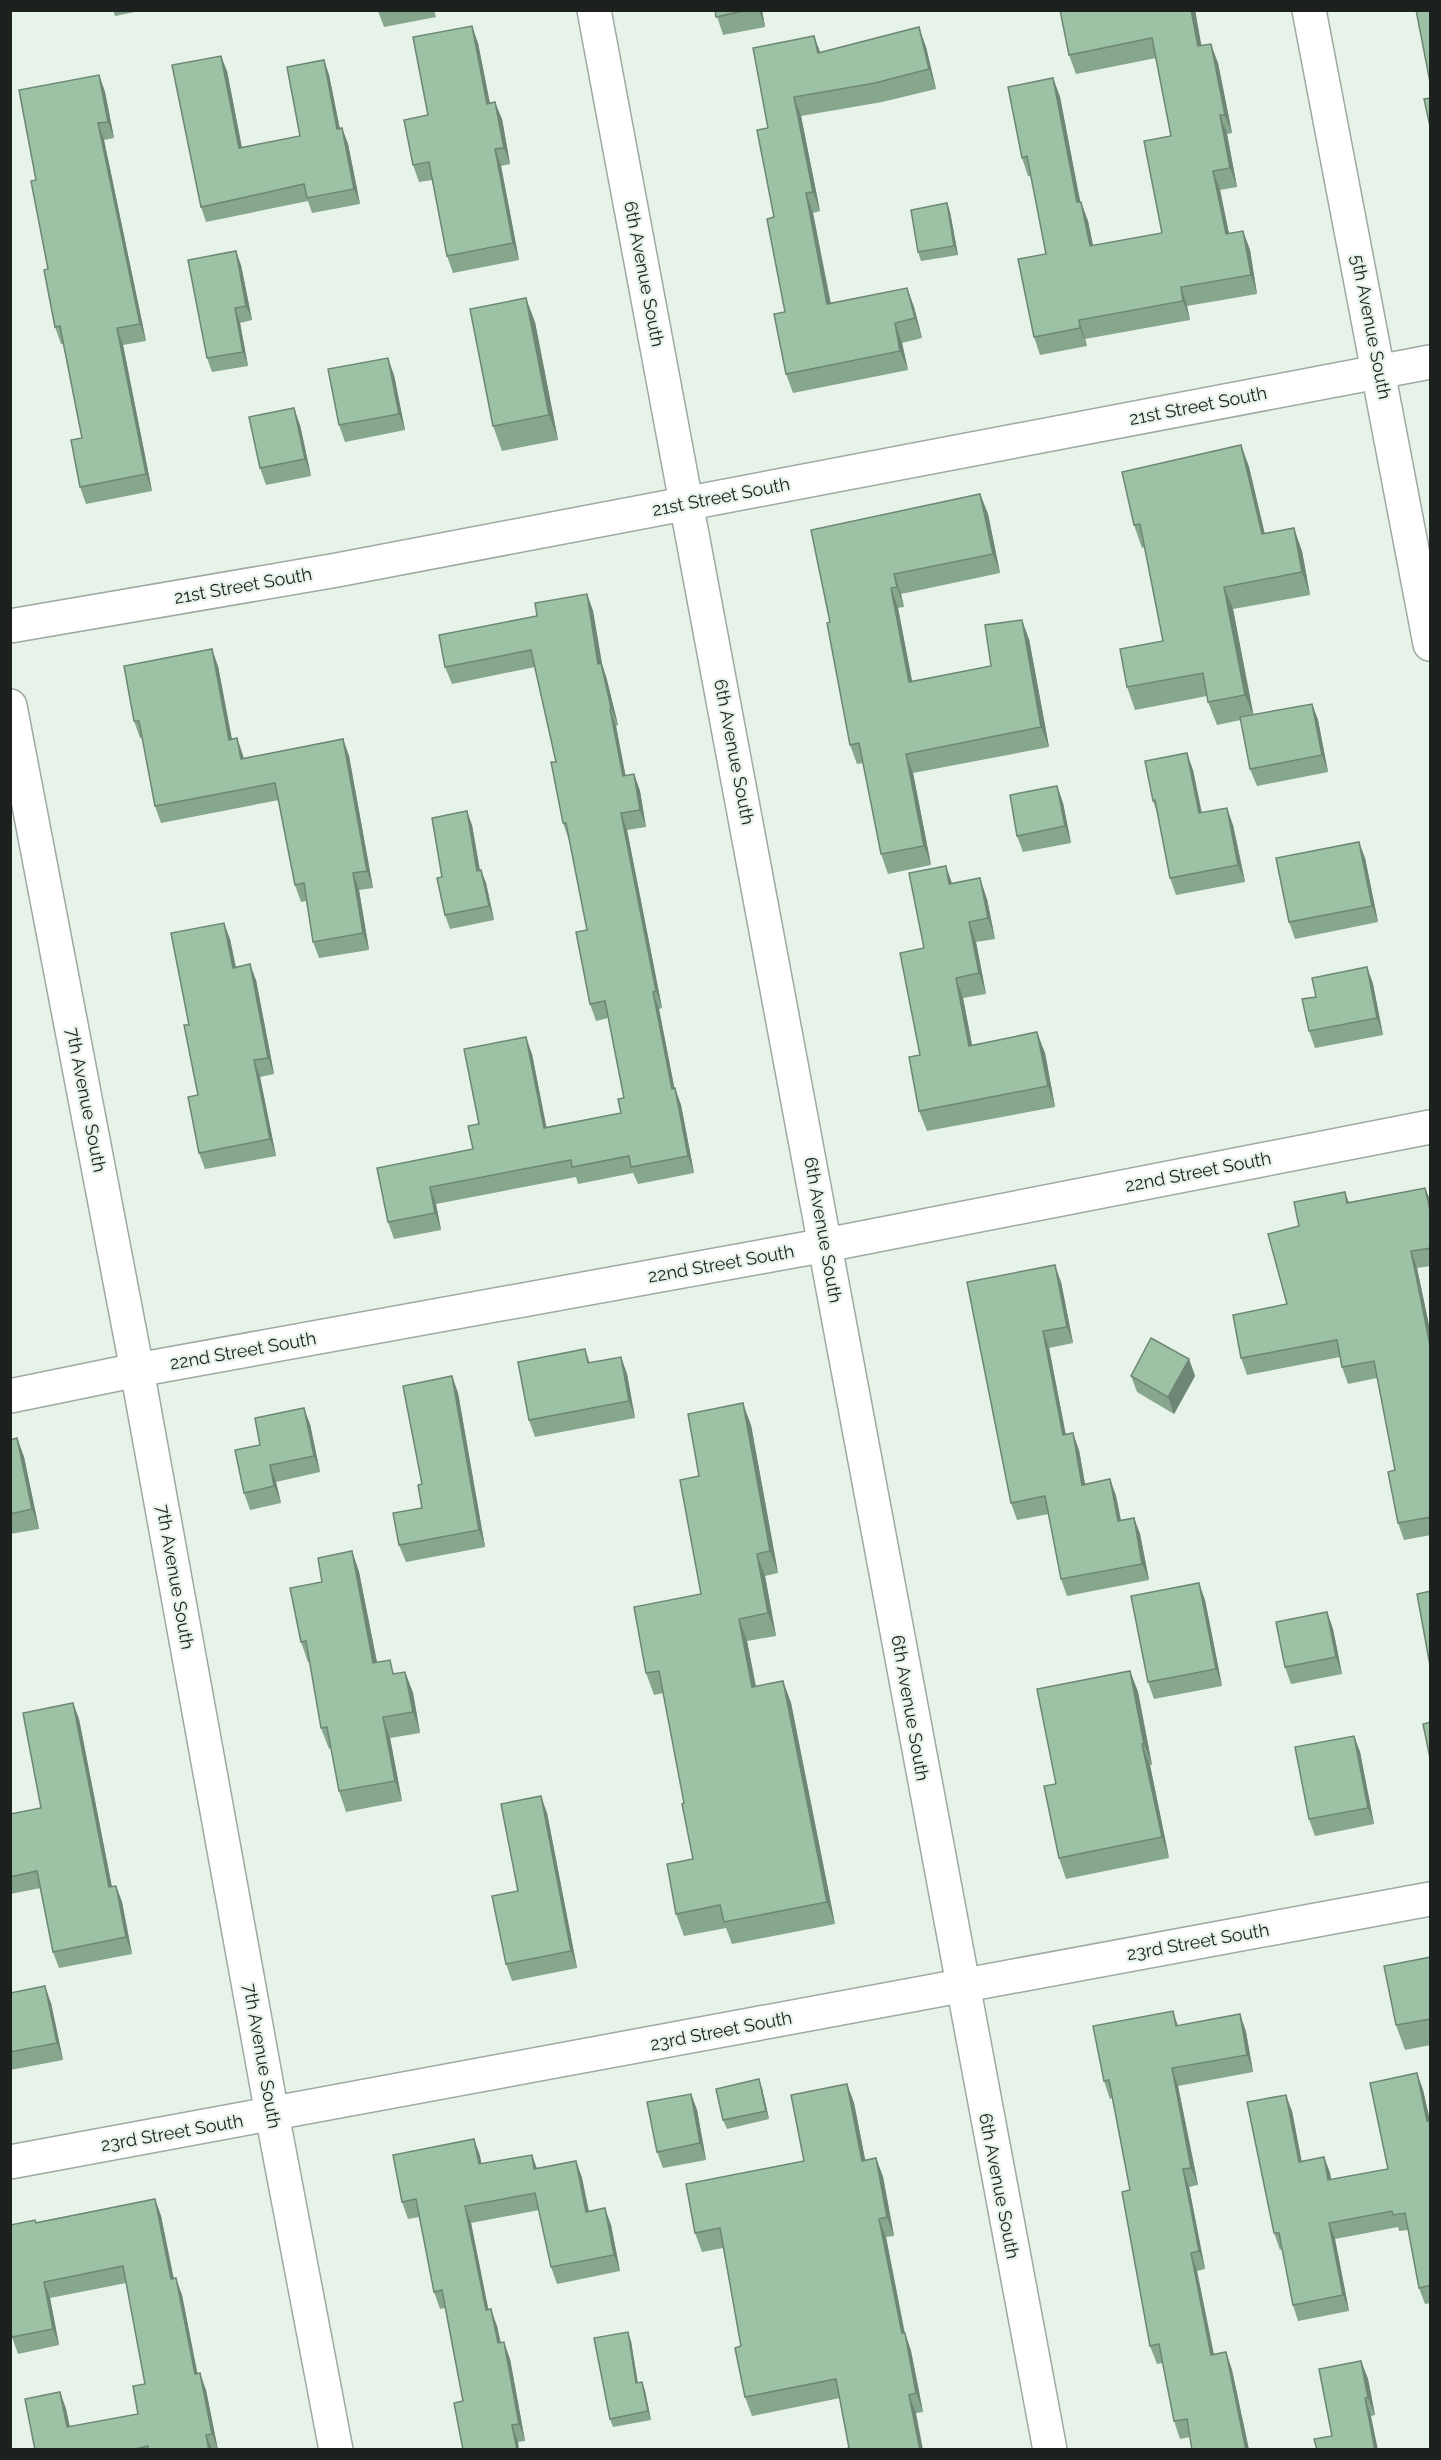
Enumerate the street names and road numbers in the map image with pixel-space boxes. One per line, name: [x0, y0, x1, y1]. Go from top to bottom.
street label: 6th Avenue South: [620, 199, 669, 349]
street label: 5th Avenue South: [1347, 253, 1396, 401]
street label: 21st Street South: [1127, 382, 1268, 429]
street label: 21st Street South: [650, 473, 791, 520]
street label: 21st Street South: [172, 563, 314, 608]
street label: 6th Avenue South: [710, 677, 759, 827]
street label: 7th Avenue South: [62, 1026, 111, 1174]
street label: 22nd Street South: [1123, 1147, 1273, 1196]
street label: 6th Avenue South: [800, 1155, 847, 1305]
street label: 22nd Street South: [646, 1240, 796, 1287]
street label: 22nd Street South: [168, 1327, 318, 1374]
street label: 7th Avenue South: [152, 1503, 199, 1651]
street label: 6th Avenue South: [887, 1633, 934, 1783]
street label: 23rd Street South: [1125, 1919, 1271, 1964]
street label: 7th Avenue South: [239, 1982, 286, 2130]
street label: 23rd Street South: [648, 2006, 794, 2055]
street label: 23rd Street South: [99, 2110, 245, 2155]
street label: 6th Avenue South: [975, 2111, 1024, 2261]

